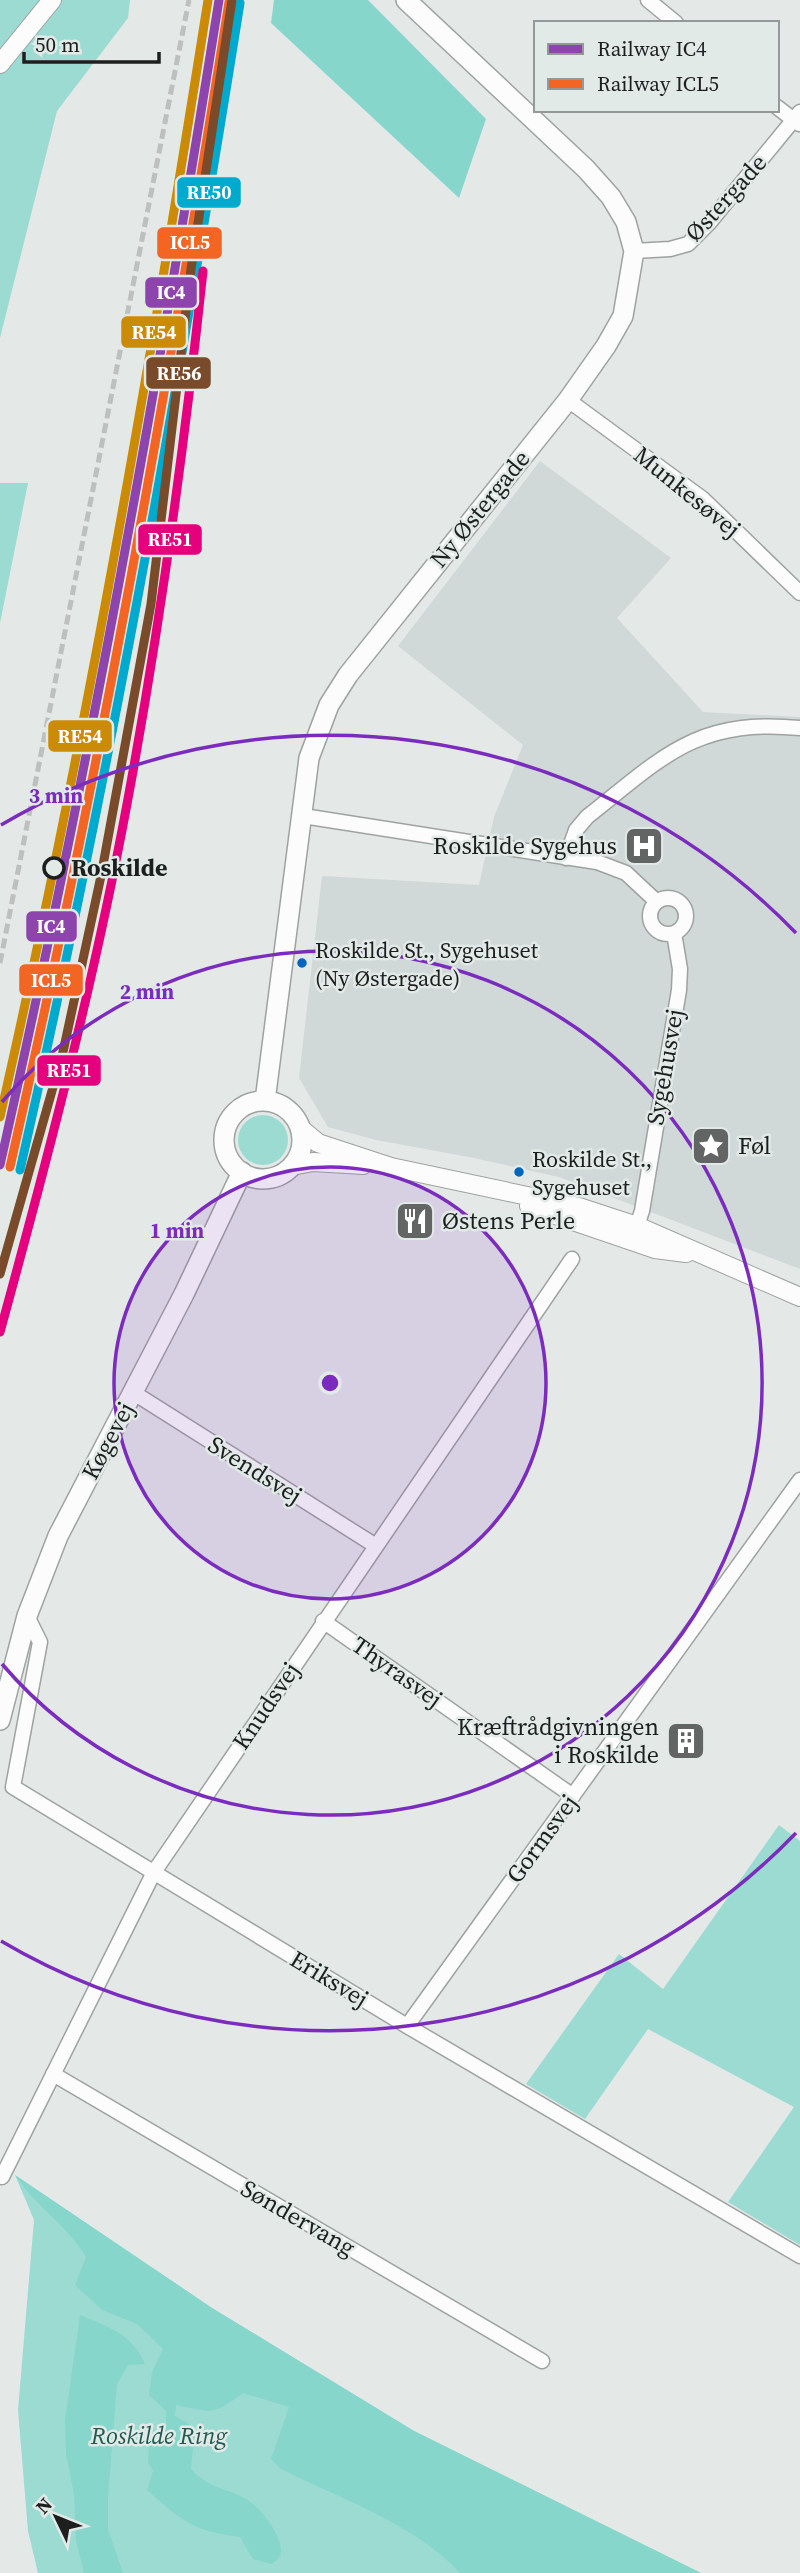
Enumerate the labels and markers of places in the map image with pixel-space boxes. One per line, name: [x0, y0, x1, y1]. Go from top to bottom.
hospital icon: Roskilde Sygehus: [623, 825, 665, 867]
place label: Roskilde Sygehus: [433, 829, 617, 862]
place label: Roskilde: [71, 851, 168, 884]
marker: Roskilde: [43, 857, 65, 879]
place label: Roskilde St., Sygehuset (Ny Østergade): [315, 935, 539, 993]
marker: Roskilde St., Sygehuset (Ny Østergade): [295, 956, 309, 970]
place icon: Føl: [690, 1125, 732, 1167]
place label: Føl: [738, 1129, 771, 1162]
place label: Roskilde St., Sygehuset: [532, 1144, 652, 1202]
marker: Roskilde St., Sygehuset: [512, 1165, 526, 1179]
restaurant icon: Østens Perle: [394, 1200, 436, 1242]
place label: Østens Perle: [442, 1204, 575, 1237]
centre of rings: [318, 1371, 342, 1395]
place label: Kræftrådgivningen i Roskilde: [457, 1710, 659, 1771]
building icon: Kræftrådgivningen i Roskilde: [665, 1720, 707, 1762]

